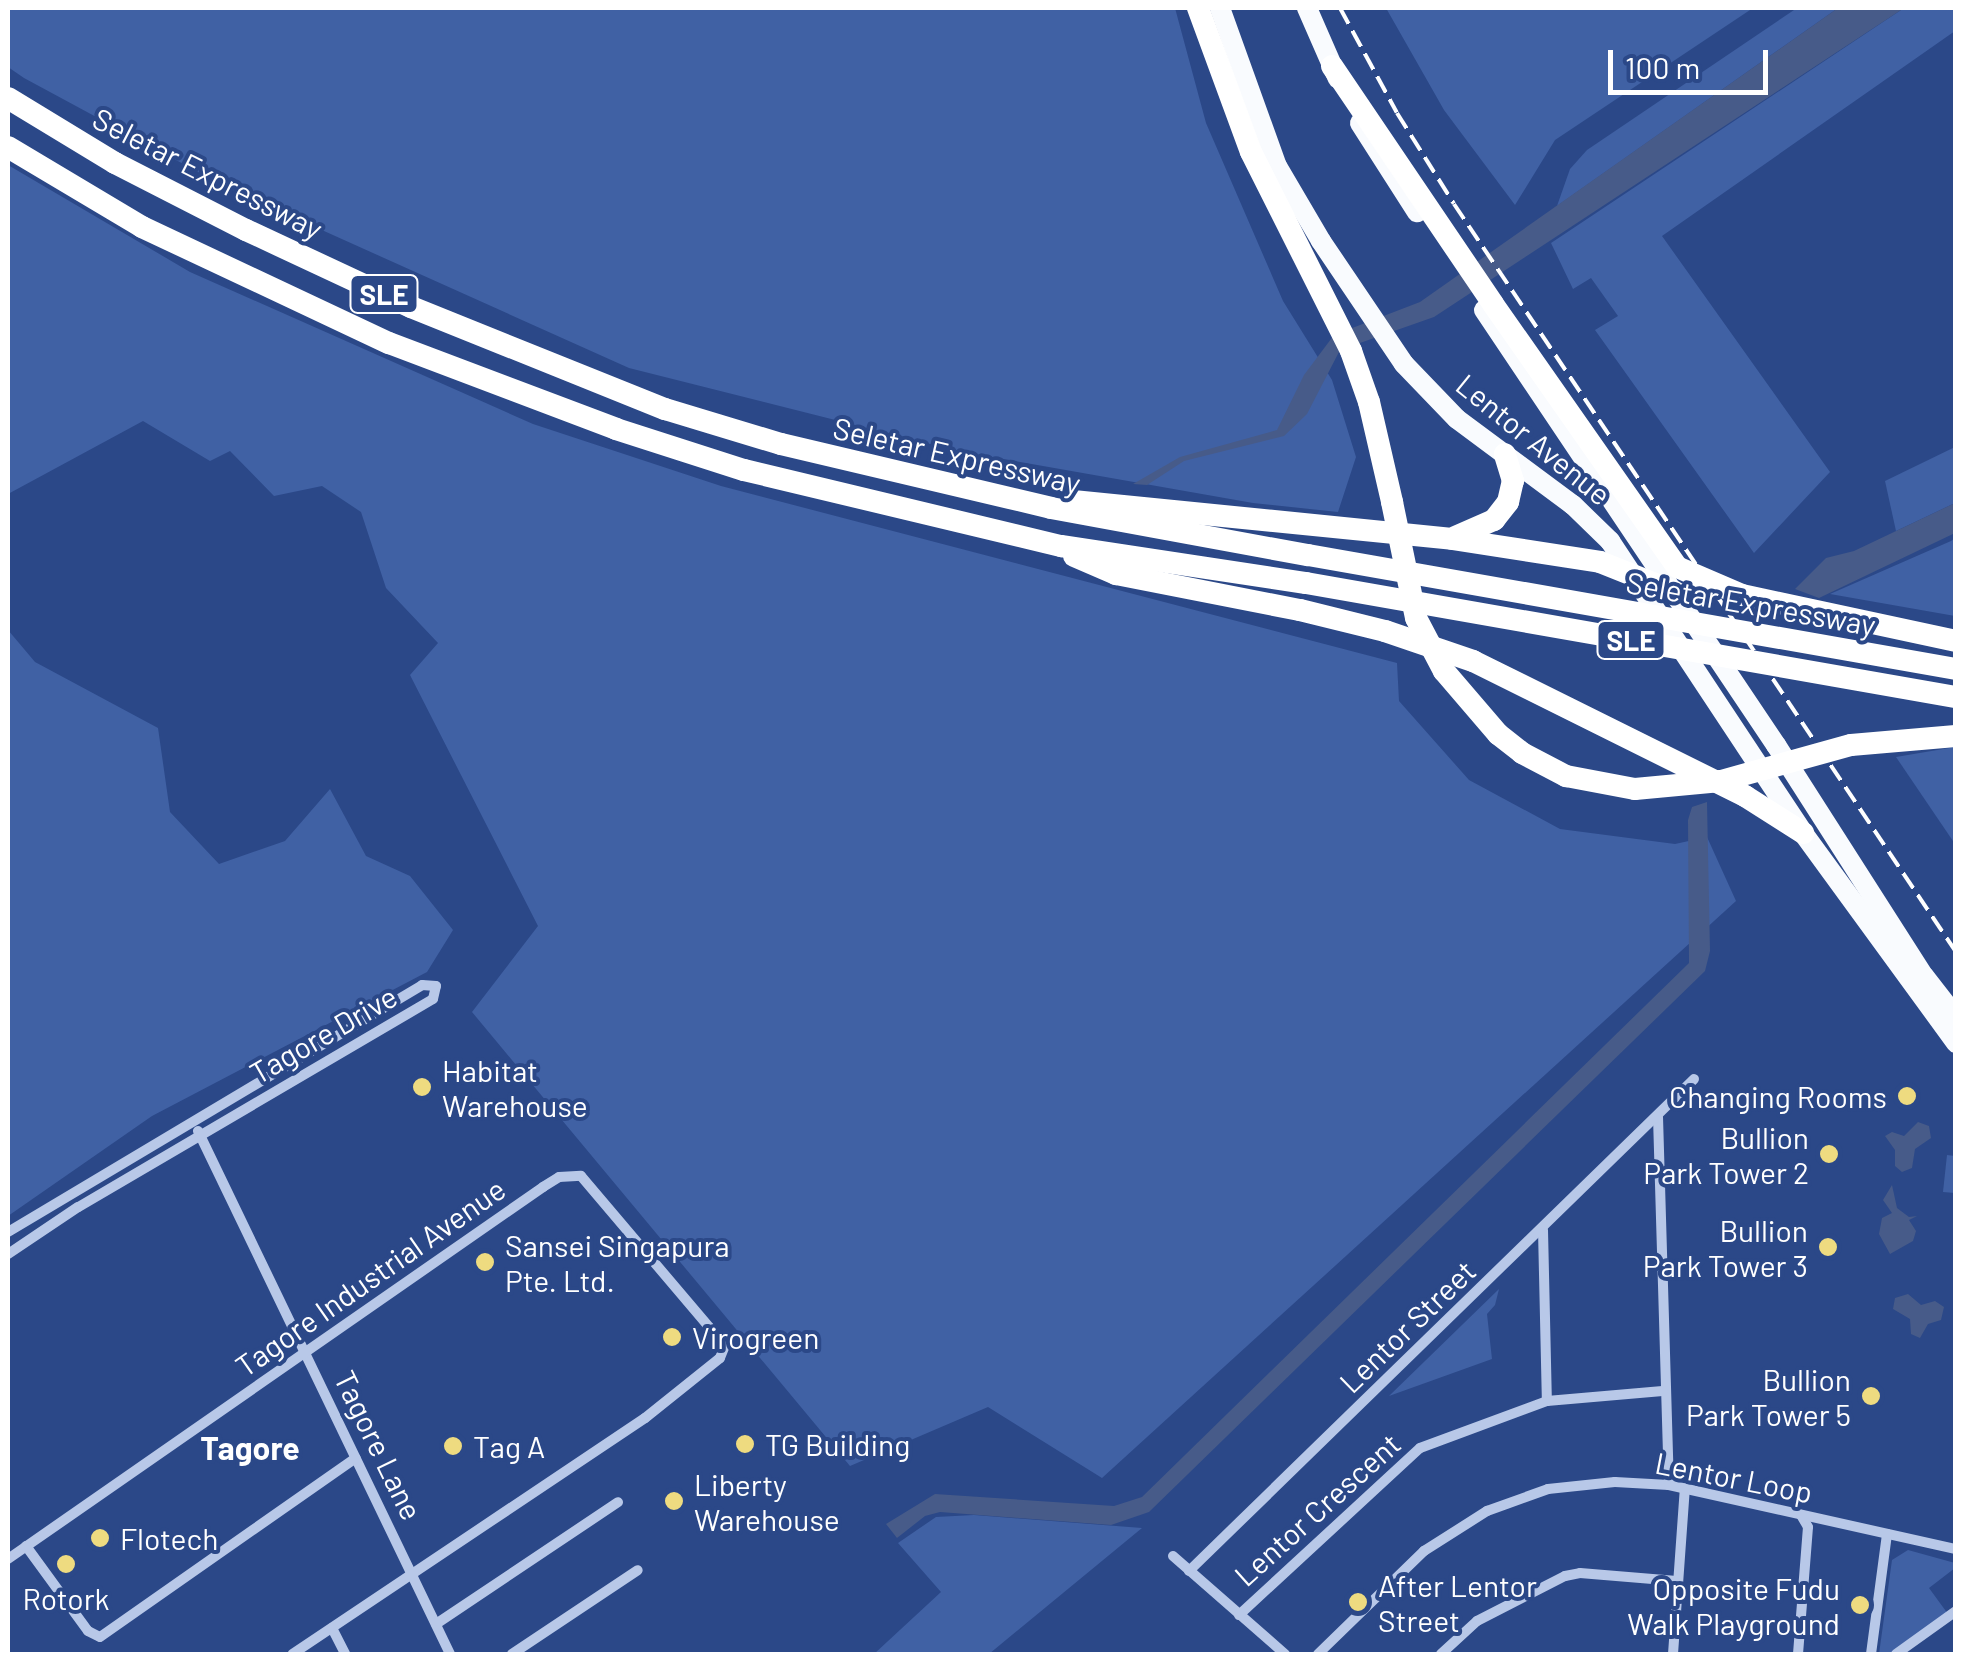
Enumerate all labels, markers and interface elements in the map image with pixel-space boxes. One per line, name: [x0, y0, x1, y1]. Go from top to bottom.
scale bar: [1613, 30, 1773, 92]
text: 100 m: [1625, 49, 1700, 85]
street label: Seletar Expressway: [87, 100, 329, 246]
road number: SLE: [349, 271, 419, 317]
street label: Lentor Avenue: [1450, 366, 1618, 512]
street label: Seletar Expressway: [830, 409, 1084, 501]
street label: Seletar Expressway: [1623, 563, 1879, 643]
road number: SLE: [1596, 617, 1666, 663]
street label: Tagore Drive: [243, 977, 403, 1091]
place label: Habitat Warehouse: [442, 1052, 588, 1122]
marker: Habitat Warehouse: [411, 1076, 433, 1098]
place label: Changing Rooms: [1669, 1078, 1887, 1114]
marker: Changing Rooms: [1896, 1085, 1918, 1107]
place label: Bullion Park Tower 2: [1643, 1119, 1809, 1190]
marker: Bullion Park Tower 2: [1818, 1143, 1840, 1165]
street label: Tagore Industrial Avenue: [228, 1170, 512, 1384]
place label: Bullion Park Tower 3: [1643, 1212, 1808, 1282]
place label: Sansei Singapura Pte. Ltd.: [505, 1227, 730, 1298]
marker: Bullion Park Tower 3: [1817, 1236, 1839, 1258]
marker: Sansei Singapura Pte. Ltd.: [474, 1251, 496, 1273]
street label: Lentor Street: [1332, 1252, 1482, 1400]
place label: Virogreen: [692, 1319, 819, 1355]
marker: Virogreen: [661, 1326, 683, 1348]
place label: Bullion Park Tower 5: [1686, 1361, 1851, 1432]
street label: Tagore Lane: [327, 1365, 431, 1525]
marker: Bullion Park Tower 5: [1860, 1385, 1882, 1407]
street label: Lentor Crescent: [1227, 1425, 1407, 1593]
place label: TG Building: [765, 1426, 910, 1462]
district label: Tagore: [200, 1428, 300, 1466]
place label: Tag A: [473, 1428, 545, 1464]
marker: TG Building: [734, 1433, 756, 1455]
marker: Tag A: [442, 1435, 464, 1457]
street label: Lentor Loop: [1652, 1444, 1816, 1510]
place label: Liberty Warehouse: [694, 1466, 840, 1536]
marker: Liberty Warehouse: [663, 1490, 685, 1512]
place label: Flotech: [120, 1520, 218, 1556]
marker: Flotech: [89, 1527, 111, 1549]
marker: Rotork: [55, 1553, 77, 1575]
place label: After Lentor Street: [1378, 1567, 1537, 1638]
place label: Opposite Fudu Walk Playground: [1627, 1570, 1840, 1640]
place label: Rotork: [22, 1580, 110, 1616]
marker: After Lentor Street: [1347, 1591, 1369, 1613]
marker: Opposite Fudu Walk Playground: [1849, 1594, 1871, 1616]

